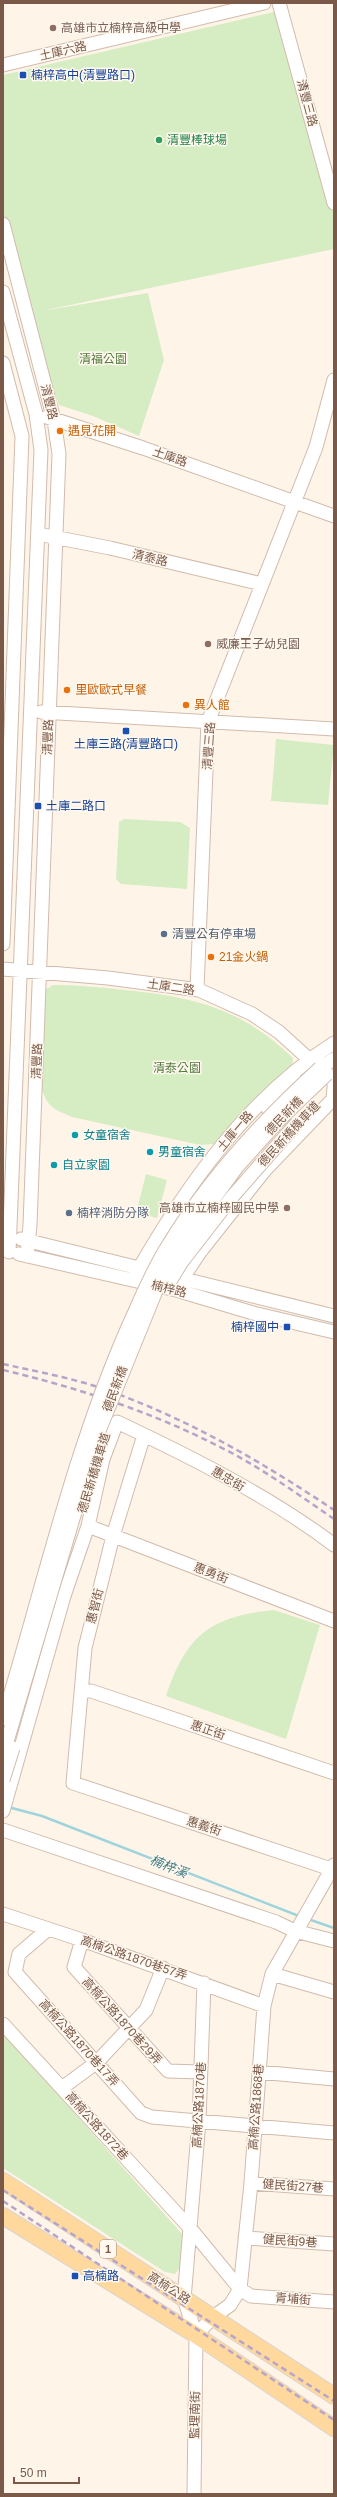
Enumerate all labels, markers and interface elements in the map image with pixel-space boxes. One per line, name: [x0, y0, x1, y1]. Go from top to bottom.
place label: 高雄市立楠梓高級中學: [61, 21, 181, 35]
marker: 高雄市立楠梓高級中學: [48, 23, 58, 33]
street label: 土庫六路: [38, 39, 88, 63]
place label: 楠梓高中(清豐路口): [31, 68, 135, 82]
marker: 楠梓高中(清豐路口): [18, 70, 28, 80]
street label: 清豐三路: [294, 78, 320, 128]
place label: 清豐棒球場: [167, 133, 227, 147]
marker: 清豐棒球場: [154, 135, 164, 145]
park label: 清福公園: [79, 352, 127, 366]
street label: 清豐路: [38, 383, 60, 421]
place label: 遇見花開: [68, 424, 116, 438]
marker: 遇見花開: [55, 426, 65, 436]
street label: 土庫路: [151, 445, 189, 469]
street label: 清泰路: [131, 547, 169, 569]
place label: 威廉王子幼兒園: [216, 637, 300, 651]
marker: 威廉王子幼兒園: [203, 639, 213, 649]
place label: 里歐歐式早餐: [75, 683, 147, 697]
marker: 里歐歐式早餐: [62, 685, 72, 695]
place label: 異人館: [194, 698, 230, 712]
marker: 異人館: [181, 700, 191, 710]
street label: 清豐路: [40, 719, 56, 755]
street label: 清豐三路: [200, 722, 218, 770]
marker: 土庫三路(清豐路口): [121, 726, 131, 736]
place label: 土庫三路(清豐路口): [74, 737, 178, 751]
place label: 土庫二路口: [46, 799, 106, 813]
marker: 土庫二路口: [33, 801, 43, 811]
place label: 清豐公有停車場: [172, 927, 256, 941]
marker: 清豐公有停車場: [159, 929, 169, 939]
place label: 21金火鍋: [219, 950, 268, 964]
marker: 21金火鍋: [206, 952, 216, 962]
street label: 土庫二路: [146, 977, 196, 997]
street label: 清豐路: [29, 1043, 45, 1079]
park label: 清泰公園: [153, 1061, 201, 1075]
street label: 德民新橋: [262, 1094, 306, 1138]
street label: 德民新橋機車道: [255, 1099, 323, 1169]
street label: 土庫一路: [214, 1108, 256, 1154]
place label: 女童宿舍: [83, 1128, 131, 1142]
marker: 女童宿舍: [70, 1130, 80, 1140]
place label: 男童宿舍: [158, 1145, 206, 1159]
marker: 男童宿舍: [145, 1147, 155, 1157]
place label: 自立家園: [62, 1158, 110, 1172]
marker: 自立家園: [49, 1160, 59, 1170]
place label: 高雄市立楠梓國民中學: [159, 1201, 279, 1215]
marker: 高雄市立楠梓國民中學: [282, 1203, 292, 1213]
place label: 楠梓消防分隊: [77, 1206, 149, 1220]
marker: 楠梓消防分隊: [64, 1208, 74, 1218]
street label: 楠梓路: [150, 1278, 188, 1300]
place label: 楠梓國中: [231, 1320, 279, 1334]
marker: 楠梓國中: [282, 1322, 292, 1332]
street label: 德民新橋: [100, 1364, 130, 1414]
street label: 德民新橋機車道: [75, 1431, 113, 1515]
street label: 惠忠街: [209, 1464, 247, 1494]
street label: 惠勇街: [192, 1560, 230, 1586]
street label: 惠智街: [84, 1587, 106, 1625]
street label: 惠正街: [189, 1718, 227, 1742]
street label: 惠義街: [185, 1814, 223, 1838]
water label: 楠梓溪: [148, 1852, 192, 1881]
street label: 高楠公路1870巷57弄: [79, 1933, 189, 1983]
street label: 高楠公路1870巷29弄: [79, 1975, 165, 2067]
street label: 高楠公路1870巷17弄: [36, 1997, 122, 2089]
street label: 高楠公路1870巷: [190, 2061, 208, 2149]
street label: 高楠公路1868巷: [246, 2063, 266, 2151]
street label: 高楠公路1872巷: [63, 2089, 131, 2163]
street label: 健民街27巷: [262, 2177, 324, 2195]
street label: 健民街9巷: [262, 2232, 318, 2250]
road number: 1: [100, 2240, 116, 2258]
place label: 高楠路: [83, 2269, 119, 2283]
street label: 高楠公路: [145, 2269, 193, 2307]
marker: 高楠路: [70, 2271, 80, 2281]
street label: 青埔街: [275, 2291, 311, 2307]
street label: 監理南街: [188, 2391, 202, 2439]
scale bar: [14, 2459, 79, 2485]
text: 50 m: [20, 2466, 47, 2480]

